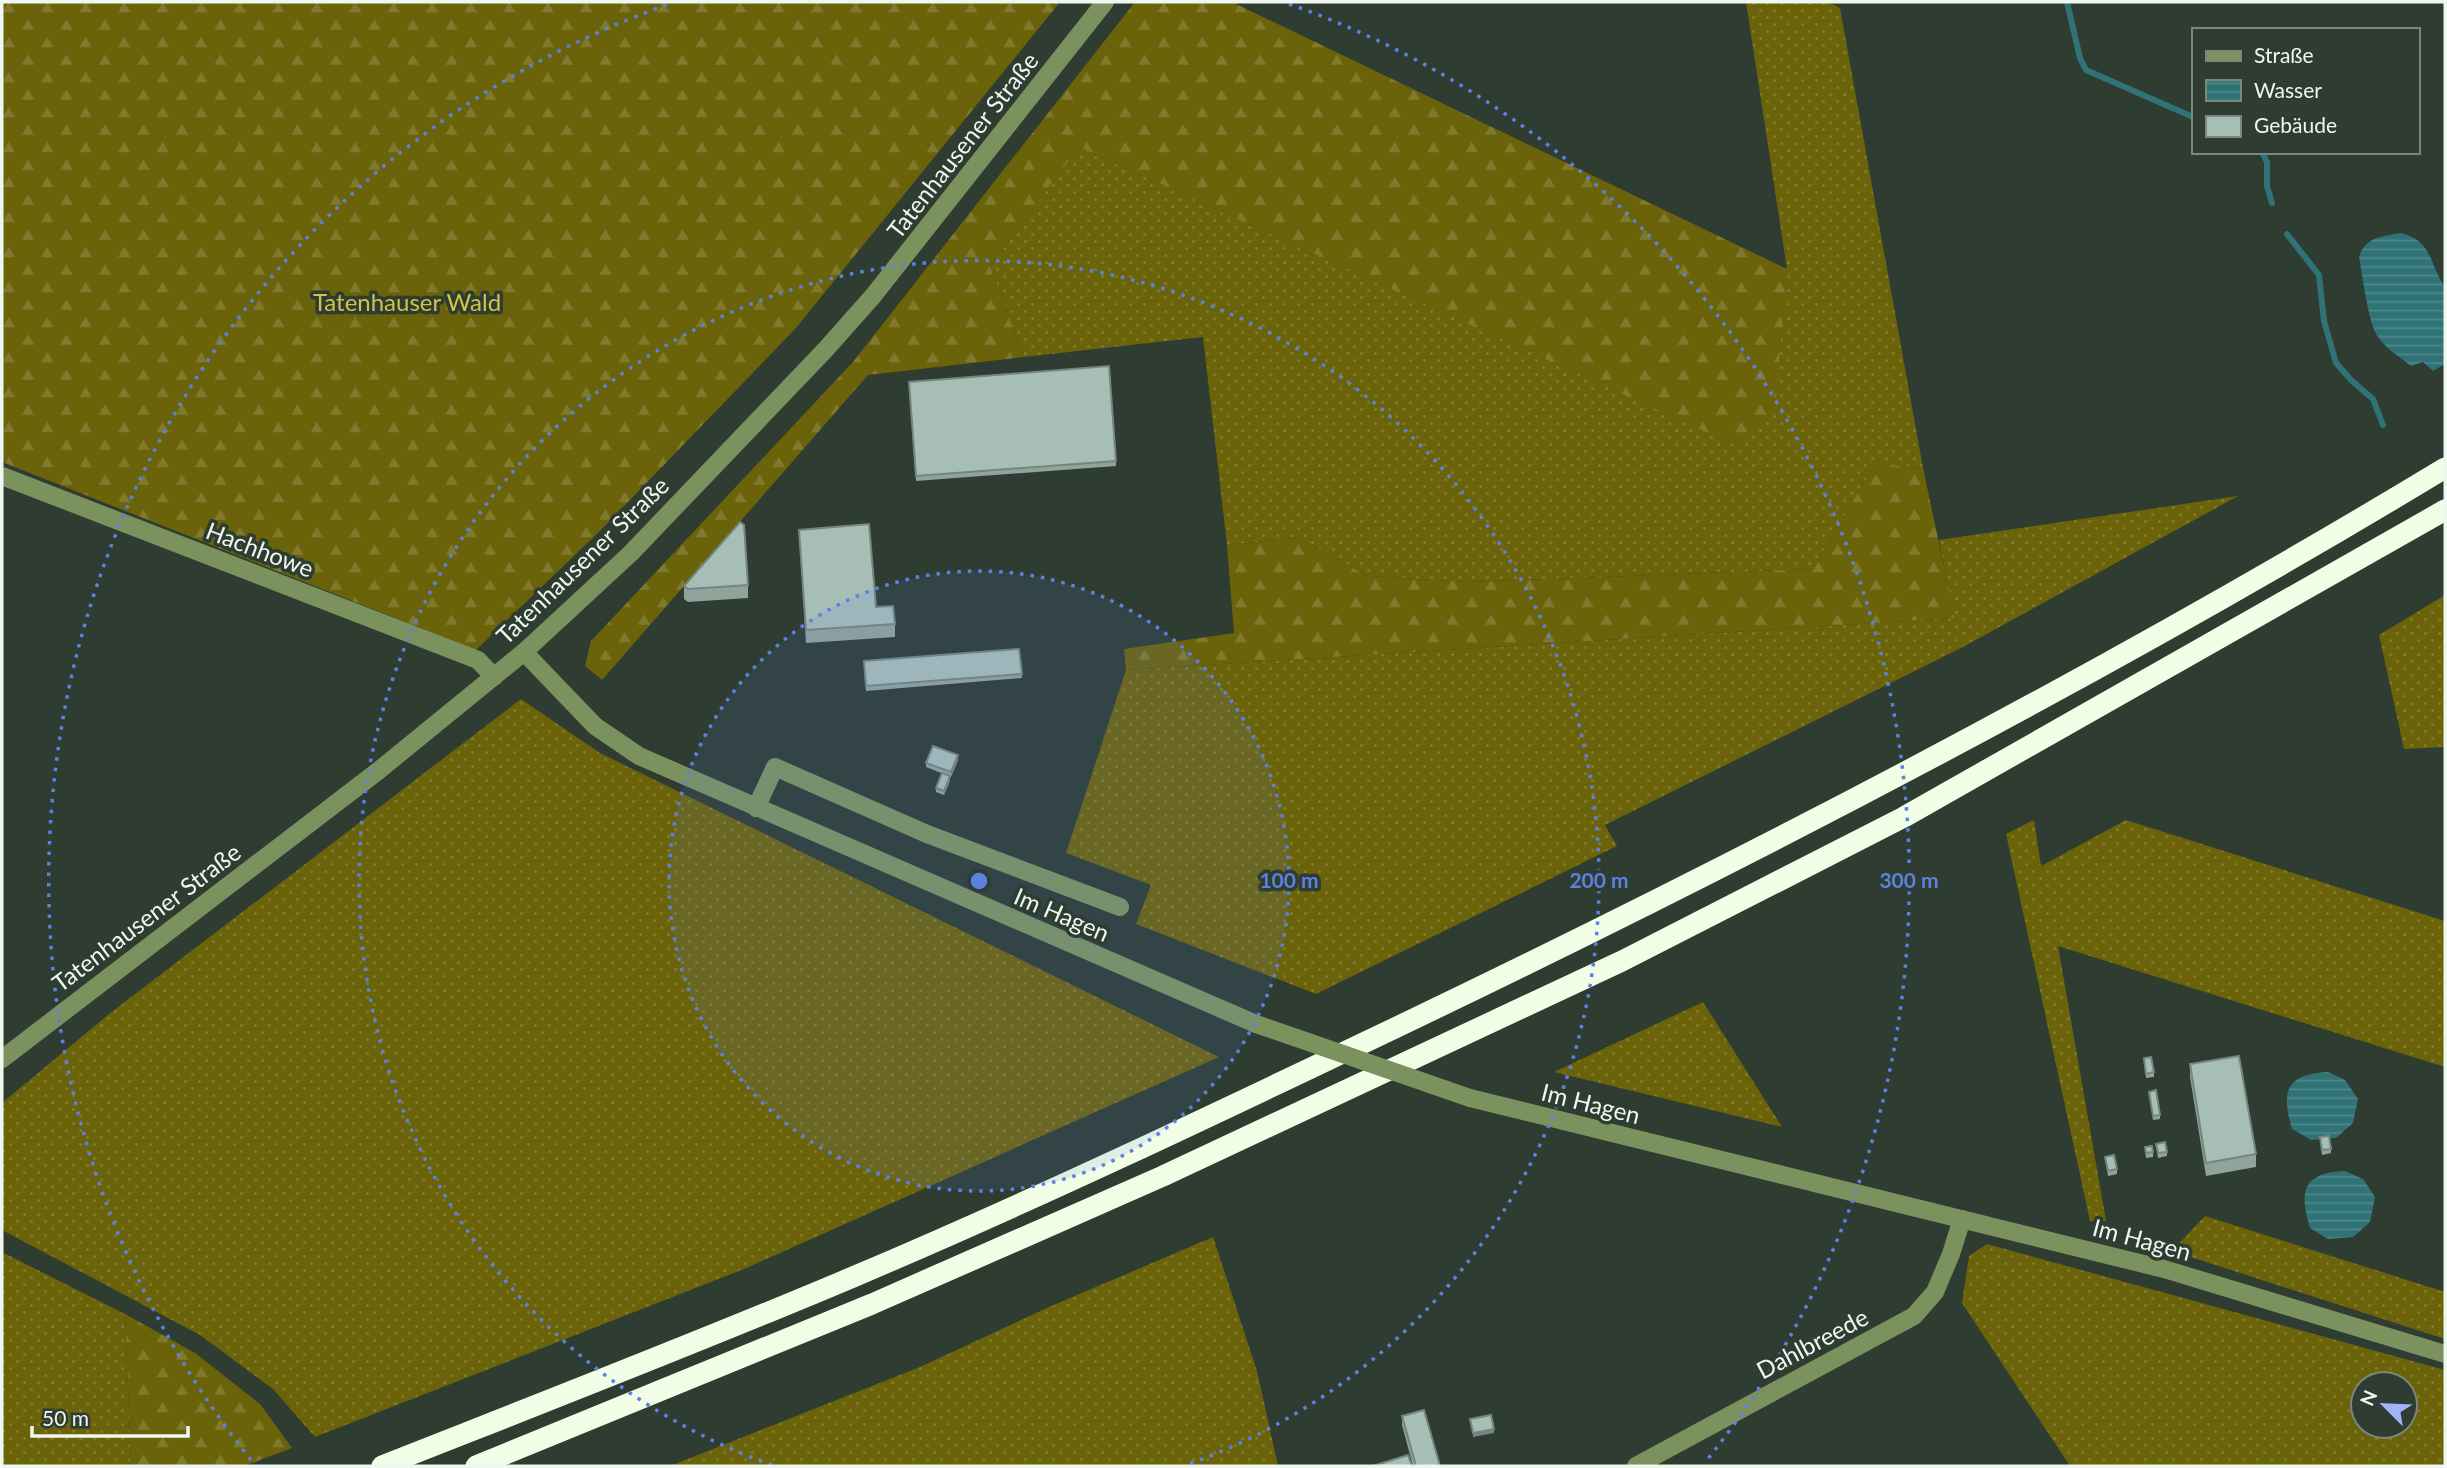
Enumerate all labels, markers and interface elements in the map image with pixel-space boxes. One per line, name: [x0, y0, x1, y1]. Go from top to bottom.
legend: [2192, 28, 2419, 154]
text: Straße: [2254, 42, 2314, 67]
street label: Tatenhausener Straße: [880, 46, 1044, 244]
text: Wasser: [2254, 77, 2322, 102]
text: Gebäude: [2254, 112, 2337, 137]
park label: Tatenhauser Wald: [313, 287, 501, 316]
street label: Tatenhausener Straße: [490, 470, 674, 650]
street label: Hachhowe: [202, 515, 318, 583]
street label: Tatenhausener Straße: [46, 837, 246, 997]
text: 100 m: [1259, 867, 1319, 892]
text: 200 m: [1569, 867, 1629, 892]
text: 300 m: [1879, 867, 1939, 892]
centre of rings: [967, 869, 991, 893]
street label: Im Hagen: [1010, 881, 1114, 947]
street label: Im Hagen: [1539, 1077, 1643, 1129]
street label: Im Hagen: [2090, 1212, 2194, 1266]
street label: Dahlbreede: [1751, 1302, 1873, 1384]
north arrow: [2349, 1370, 2419, 1440]
text: N: [2355, 1387, 2381, 1409]
scale bar: [32, 1394, 187, 1438]
text: 50 m: [42, 1405, 89, 1430]

